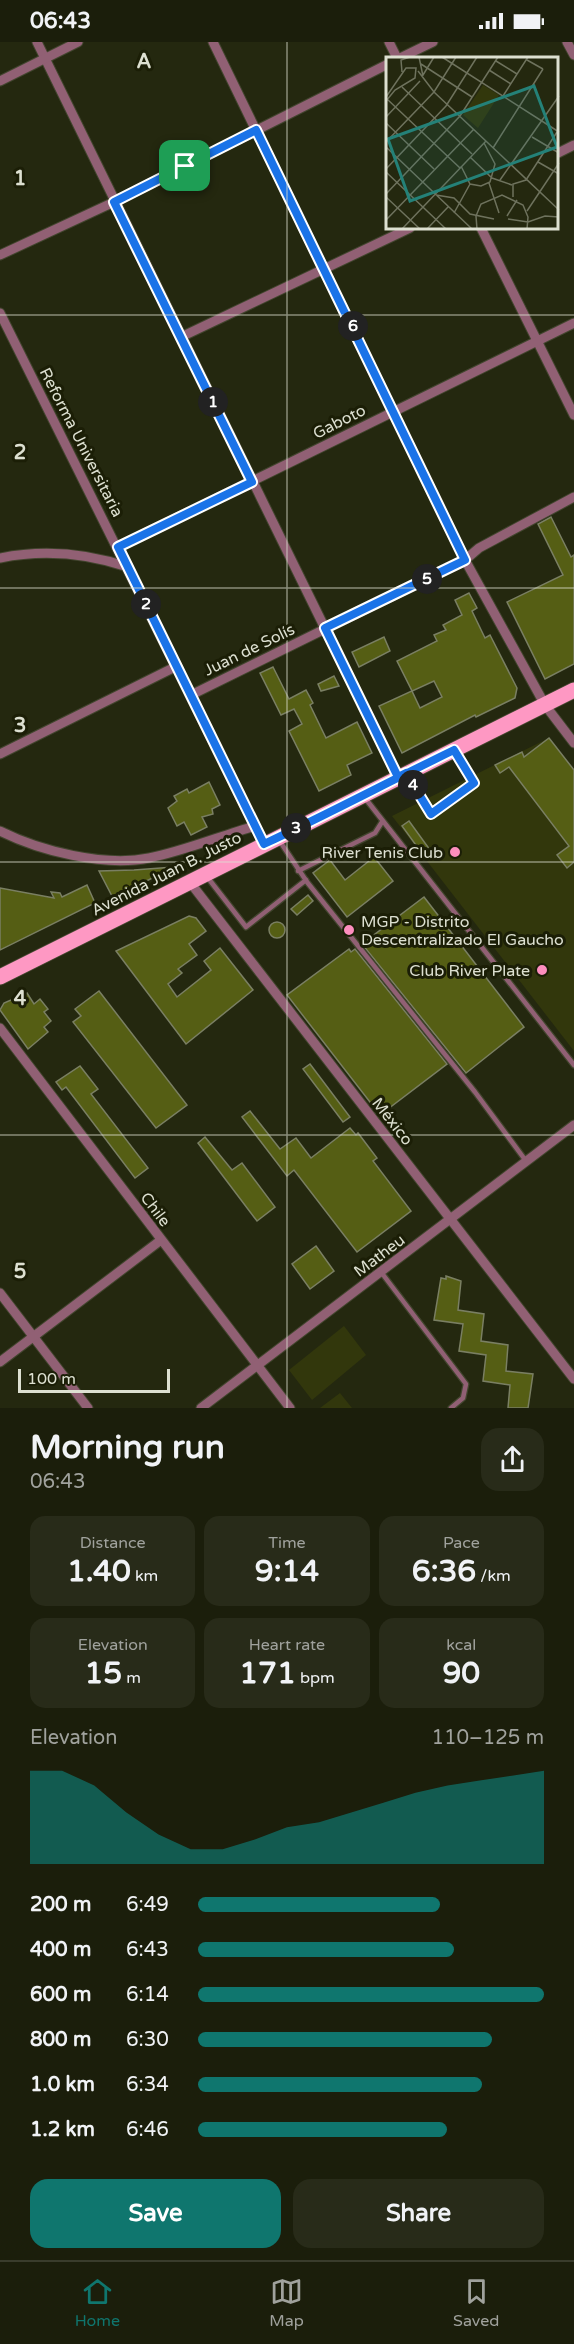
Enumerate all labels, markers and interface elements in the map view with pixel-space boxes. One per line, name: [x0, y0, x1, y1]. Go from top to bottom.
text: 06:43: [30, 8, 91, 34]
text: A: [137, 50, 152, 74]
inset map: [386, 57, 559, 230]
pin: [159, 140, 210, 191]
icon: arrive: [168, 149, 201, 182]
text: 1: [14, 167, 26, 191]
pin: 6: [338, 311, 368, 341]
text: 6: [348, 316, 358, 336]
street label: Reforma Universitaria: [35, 364, 127, 520]
pin: 1: [198, 387, 228, 417]
text: 1: [208, 392, 218, 412]
street label: Gaboto: [310, 400, 369, 444]
text: 2: [14, 441, 26, 465]
pin: 5: [412, 564, 442, 594]
text: 5: [422, 569, 432, 589]
pin: 2: [131, 589, 161, 619]
text: 2: [141, 594, 151, 614]
street label: Juan de Solís: [201, 619, 298, 681]
text: 3: [14, 714, 26, 738]
pin: 4: [398, 770, 428, 800]
text: 4: [408, 775, 418, 795]
pin: 3: [281, 813, 311, 843]
text: 3: [291, 818, 301, 838]
street label: Avenida Juan B. Justo: [88, 827, 245, 920]
place label: River Tenis Club: [322, 843, 443, 863]
marker: River Tenis Club: [448, 845, 462, 859]
place label: MGP - Distrito Descentralizado El Gaucho: [361, 912, 564, 950]
marker: MGP - Distrito Descentralizado El Gaucho: [342, 923, 356, 937]
place label: Club River Plate: [409, 961, 530, 981]
marker: Club River Plate: [535, 963, 549, 977]
text: 4: [14, 987, 27, 1011]
street label: México: [367, 1094, 417, 1149]
street label: Chile: [136, 1188, 175, 1231]
street label: Matheu: [350, 1230, 409, 1282]
text: 5: [14, 1260, 26, 1284]
scale bar: [18, 1366, 170, 1394]
text: 100 m: [27, 1369, 76, 1389]
text: Morning run: [30, 1428, 225, 1467]
button: share: [481, 1428, 544, 1491]
text: 06:43: [30, 1470, 85, 1494]
text: Distance: [80, 1533, 146, 1553]
text: Time: [268, 1533, 306, 1553]
text: Pace: [443, 1533, 480, 1553]
text: 1.40: [67, 1553, 131, 1590]
text: 9:14: [255, 1553, 319, 1590]
text: 6:36: [412, 1553, 476, 1590]
text: km: [131, 1566, 158, 1586]
text: /km: [476, 1566, 511, 1586]
text: Elevation: [78, 1635, 148, 1655]
text: Heart rate: [249, 1635, 325, 1655]
text: kcal: [446, 1635, 476, 1655]
text: 15: [84, 1655, 122, 1692]
text: 171: [239, 1655, 296, 1692]
text: 90: [442, 1655, 480, 1692]
text: m: [122, 1668, 141, 1688]
text: bpm: [296, 1668, 335, 1688]
text: Elevation: [30, 1726, 117, 1750]
text: 110–125 m: [431, 1726, 544, 1750]
text: 200 m: [30, 1893, 91, 1917]
text: 6:49: [126, 1893, 169, 1917]
text: 400 m: [30, 1938, 91, 1962]
text: 6:43: [126, 1938, 169, 1962]
text: 600 m: [30, 1983, 91, 2007]
text: 6:14: [126, 1983, 169, 2007]
text: 800 m: [30, 2028, 91, 2052]
text: 6:30: [126, 2028, 169, 2052]
text: 1.0 km: [30, 2073, 95, 2097]
text: 6:34: [126, 2073, 169, 2097]
text: 1.2 km: [30, 2118, 95, 2142]
text: 6:46: [126, 2118, 169, 2142]
button: Save: [30, 2179, 281, 2248]
button: Share: [293, 2179, 544, 2248]
tab: Home: [75, 2275, 120, 2331]
tab: Map: [269, 2275, 304, 2331]
tab: Saved: [453, 2275, 499, 2331]

